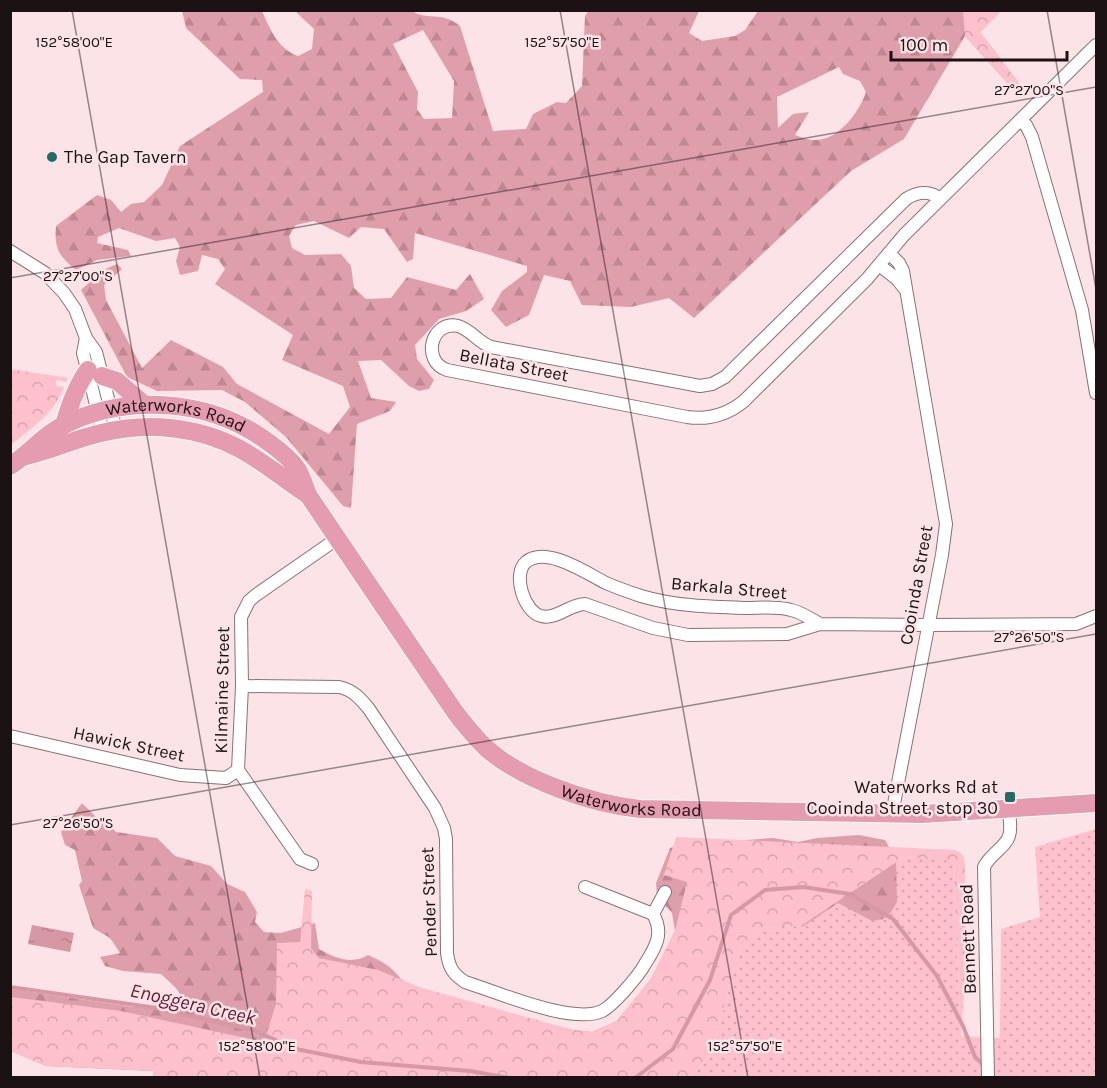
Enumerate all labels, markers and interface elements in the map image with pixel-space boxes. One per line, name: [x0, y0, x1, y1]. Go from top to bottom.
scale bar: [891, 24, 1066, 62]
text: 152°58'00"E: [35, 33, 113, 51]
text: 152°57'50"E: [524, 33, 600, 51]
text: 100 m: [900, 34, 948, 56]
text: 27°27'00"S: [994, 81, 1064, 99]
place label: The Gap Tavern: [64, 146, 187, 168]
marker: The Gap Tavern: [45, 150, 59, 164]
text: 27°27'00"S: [43, 267, 113, 285]
street label: Bellata Street: [458, 344, 571, 386]
street label: Waterworks Road: [104, 394, 250, 437]
street label: Cooinda Street: [895, 523, 937, 647]
street label: Barkala Street: [670, 572, 788, 604]
street label: Kilmaine Street: [210, 626, 234, 754]
text: 27°26'50"S: [993, 628, 1065, 646]
street label: Hawick Street: [71, 721, 187, 767]
place label: Waterworks Rd at Cooinda Street, stop 30: [807, 776, 998, 819]
street label: Waterworks Road: [558, 780, 702, 821]
marker: Waterworks Rd at Cooinda Street, stop 30: [1003, 790, 1017, 804]
text: 27°26'50"S: [42, 814, 114, 832]
street label: Pender Street: [416, 846, 442, 957]
street label: Bennett Road: [955, 883, 981, 995]
water label: Enoggera Creek: [128, 978, 259, 1030]
text: 152°58'00"E: [218, 1037, 296, 1055]
text: 152°57'50"E: [707, 1037, 783, 1055]

